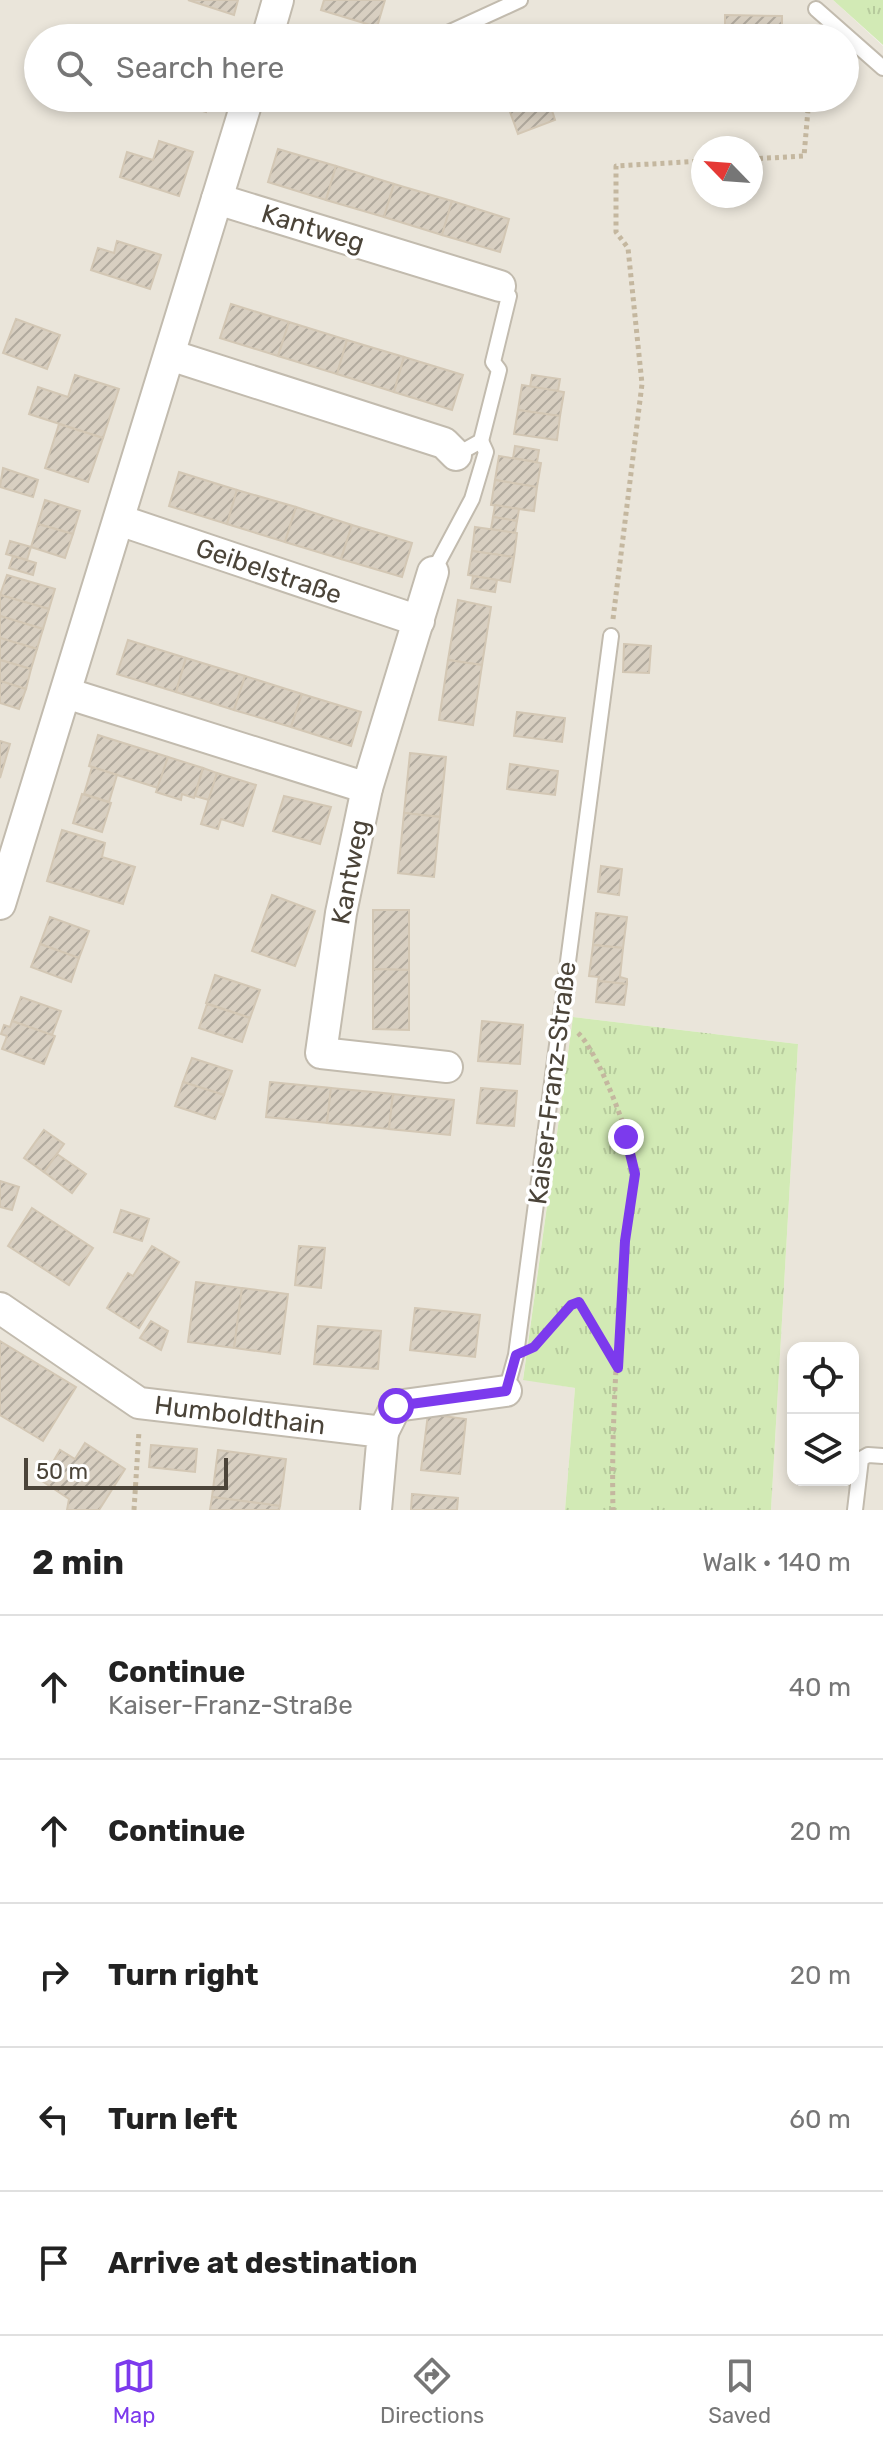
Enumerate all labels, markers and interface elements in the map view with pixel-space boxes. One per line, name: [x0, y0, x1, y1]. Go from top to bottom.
search box: [24, 24, 859, 112]
icon: search: [52, 46, 96, 90]
text: Search here: [116, 50, 284, 86]
north arrow: [691, 136, 763, 208]
street label: Kantweg: [258, 198, 368, 259]
street label: Geibelstraße: [192, 532, 346, 611]
street label: Kantweg: [325, 817, 376, 927]
street label: Kaiser-Franz-Straße: [522, 960, 583, 1206]
route end: [608, 1119, 644, 1155]
map controls: [787, 1342, 859, 1486]
button: locate: [787, 1342, 859, 1414]
route start: [378, 1388, 414, 1424]
street label: Humboldthain: [153, 1390, 327, 1441]
button: layers: [787, 1414, 859, 1486]
scale bar: [24, 1454, 228, 1490]
text: 50 m: [36, 1458, 88, 1485]
text: 2 min: [32, 1542, 124, 1583]
text: Walk · 140 m: [702, 1547, 851, 1578]
text: Continue: [108, 1654, 245, 1690]
icon: ahead: [32, 1665, 76, 1709]
text: 40 m: [789, 1672, 851, 1703]
text: Kaiser-Franz-Straße: [108, 1690, 353, 1721]
icon: ahead: [32, 1809, 76, 1853]
text: Continue: [108, 1813, 245, 1849]
text: 20 m: [790, 1816, 851, 1847]
icon: right: [32, 1953, 76, 1997]
text: Turn right: [108, 1957, 259, 1993]
text: 20 m: [790, 1960, 851, 1991]
icon: left: [32, 2097, 76, 2141]
text: Turn left: [108, 2101, 238, 2137]
text: 60 m: [789, 2104, 851, 2135]
icon: arrive: [32, 2241, 76, 2285]
text: Arrive at destination: [108, 2245, 418, 2281]
tab: Map: [112, 2354, 156, 2429]
tab: Directions: [380, 2354, 484, 2429]
tab: Saved: [708, 2354, 771, 2429]

